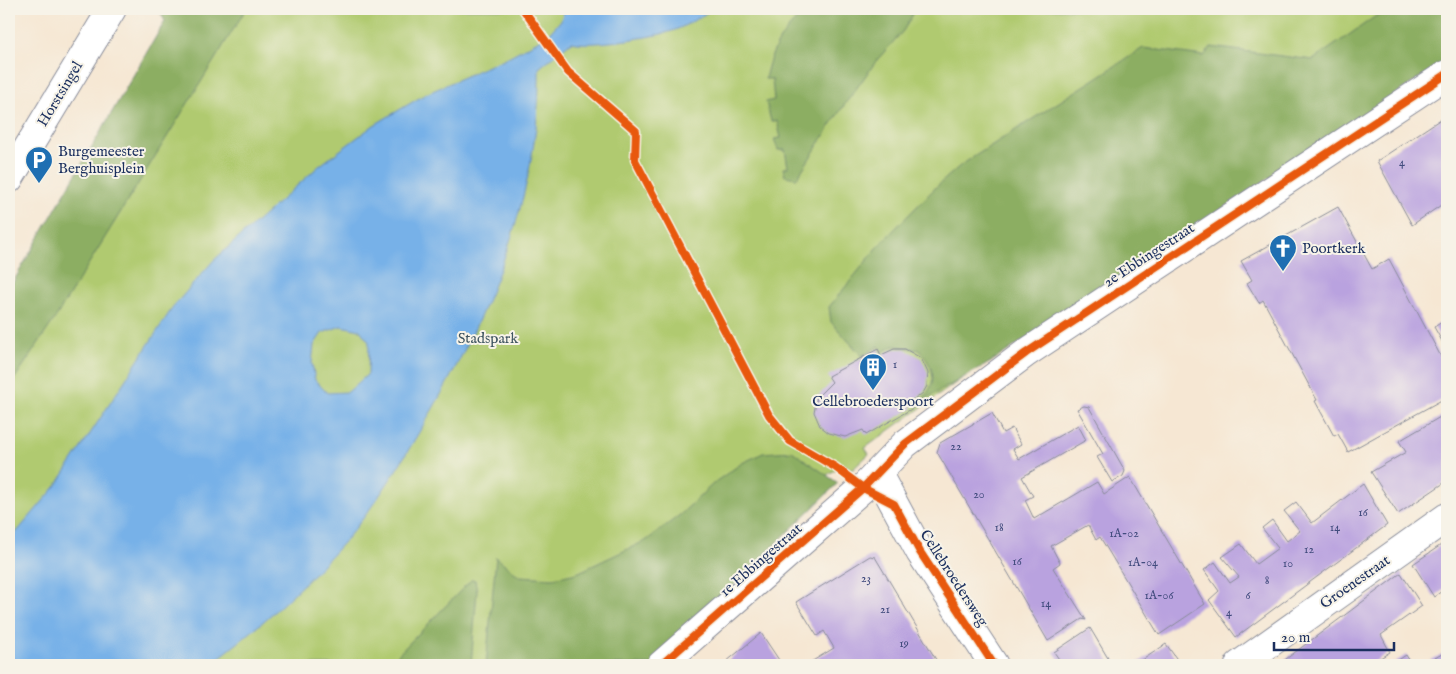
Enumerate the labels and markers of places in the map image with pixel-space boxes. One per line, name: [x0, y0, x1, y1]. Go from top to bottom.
place label: Burgemeester Berghuisplein: [58, 142, 145, 178]
parking icon: Burgemeester Berghuisplein: [24, 145, 54, 184]
church icon: Poortkerk: [1268, 233, 1298, 272]
place label: Poortkerk: [1302, 239, 1366, 258]
building icon: Cellebroederspoort: [858, 352, 888, 391]
place label: Cellebroederspoort: [812, 392, 934, 411]

